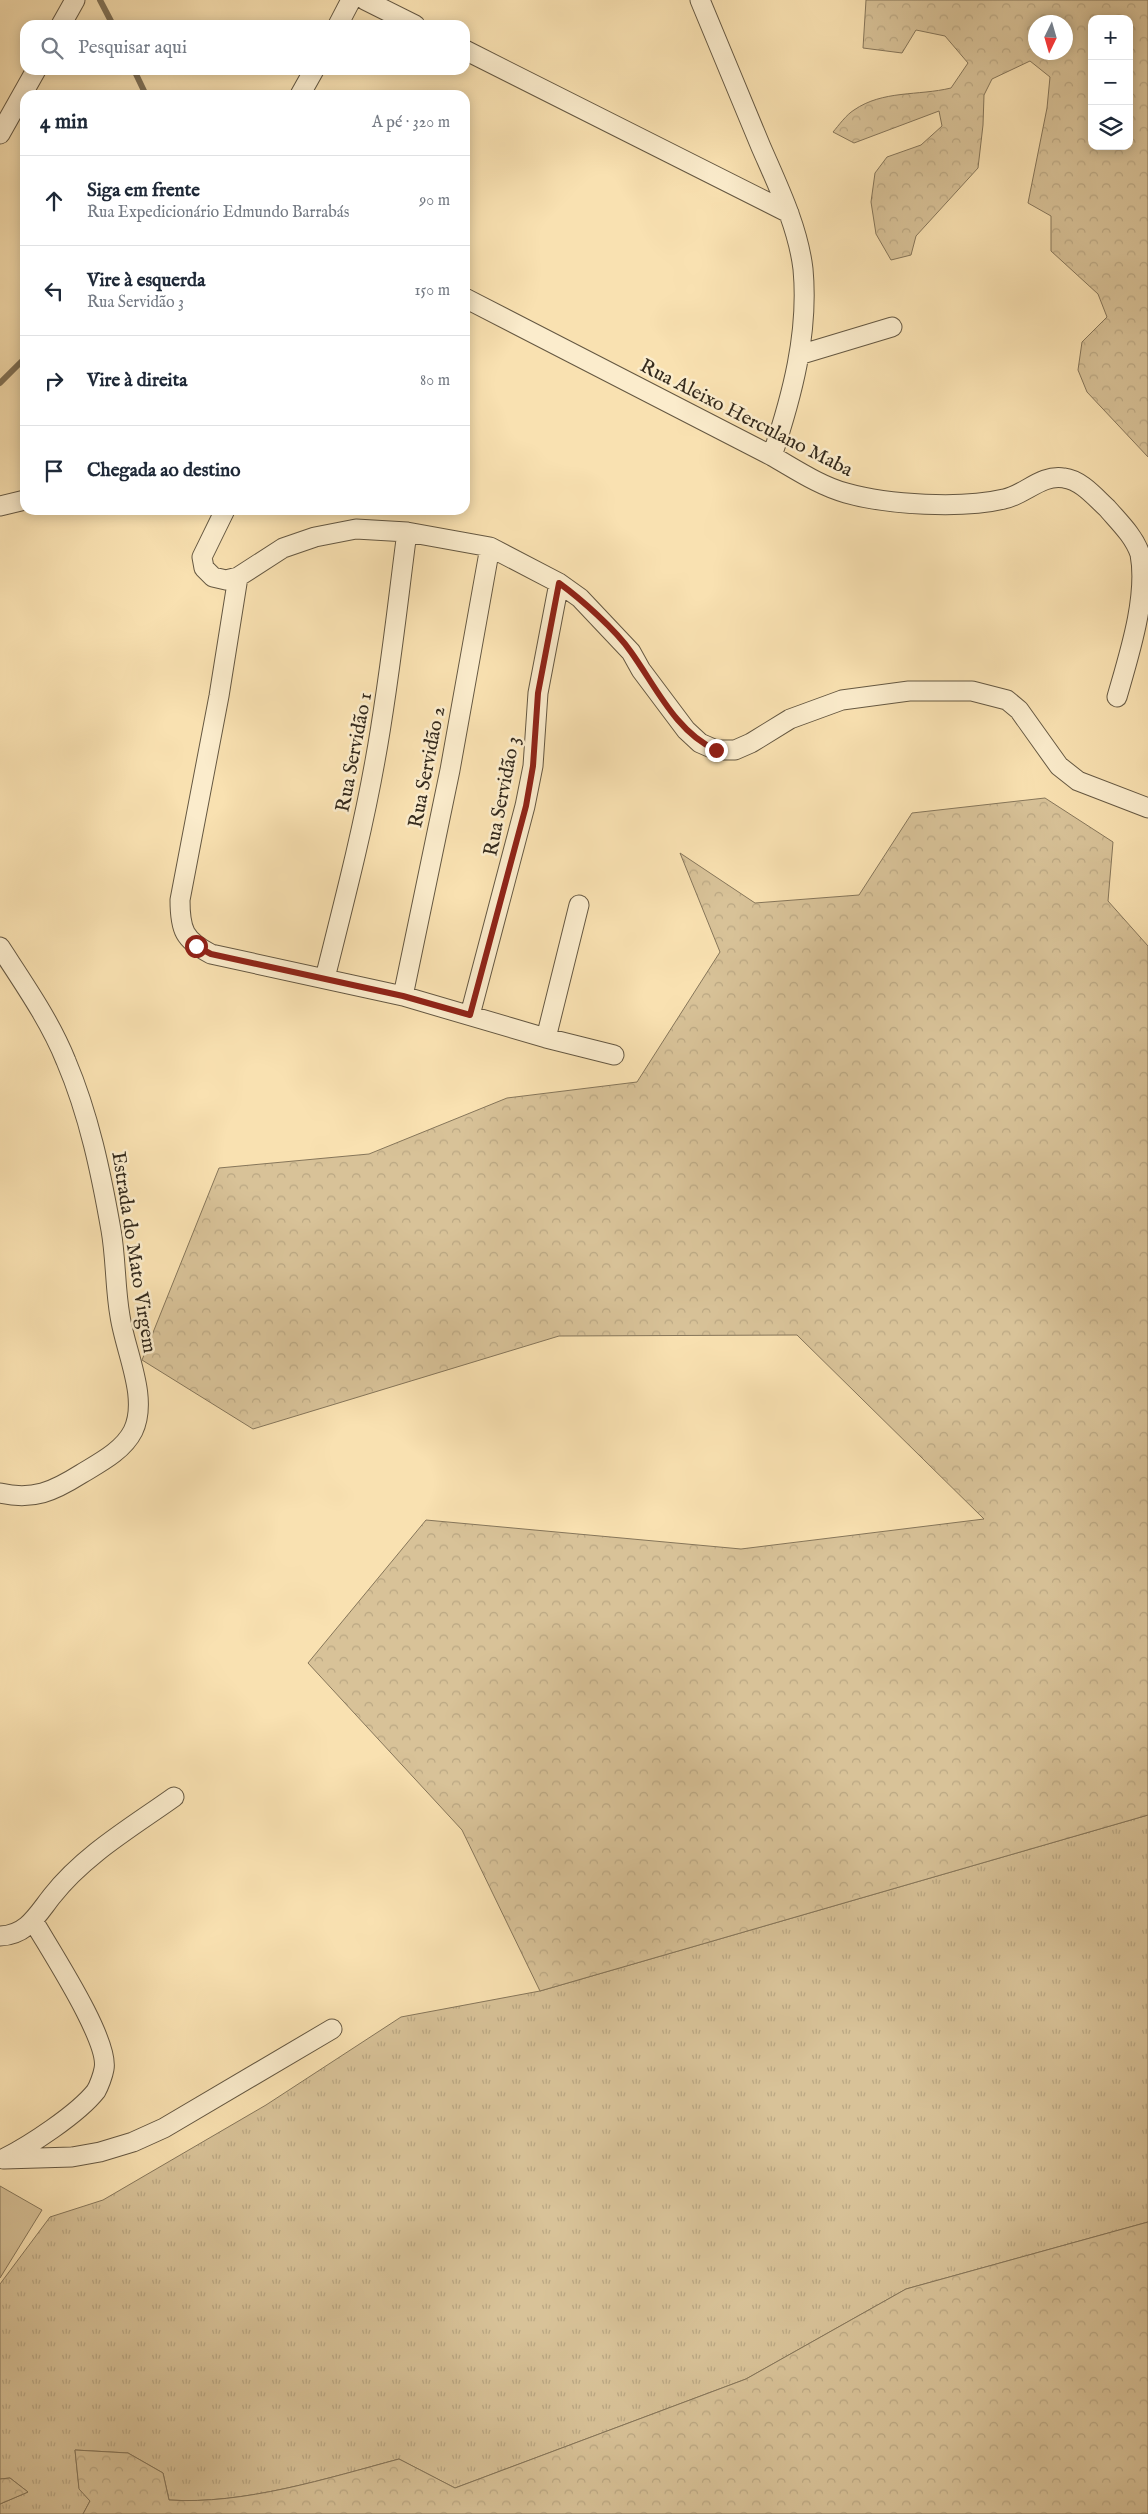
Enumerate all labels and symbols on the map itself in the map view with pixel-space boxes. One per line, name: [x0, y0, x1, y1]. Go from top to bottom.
north arrow: [1028, 15, 1073, 60]
street label: Rua Aleixo Herculano Maba: [636, 354, 857, 483]
street label: Rua Servidão 1: [331, 690, 378, 814]
street label: Rua Servidão 2: [403, 704, 452, 830]
street label: Rua Servidão 3: [479, 734, 526, 858]
route end: [705, 739, 728, 762]
route start: [185, 935, 208, 958]
street label: Estrada do Mato Virgem: [105, 1150, 162, 1355]

